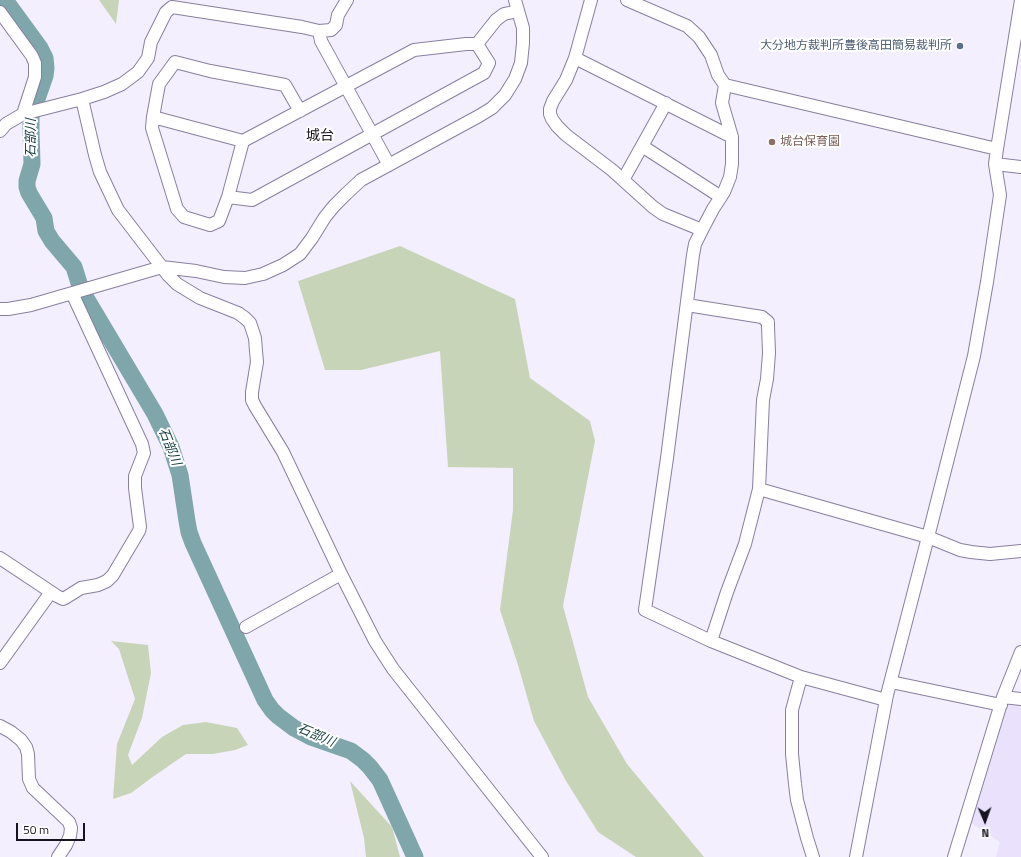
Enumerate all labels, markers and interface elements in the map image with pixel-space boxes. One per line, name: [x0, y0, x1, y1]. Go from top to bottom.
place label: 大分地方裁判所豊後高田簡易裁判所: [760, 39, 952, 53]
marker: 大分地方裁判所豊後高田簡易裁判所: [955, 41, 965, 51]
water label: 石部川: [24, 119, 40, 157]
district label: 城台: [306, 129, 334, 145]
place label: 城台保育園: [780, 135, 840, 149]
marker: 城台保育園: [767, 137, 777, 147]
water label: 石部川: [154, 426, 184, 468]
water label: 石部川: [295, 721, 337, 751]
north arrow: [965, 801, 1005, 841]
scale bar: [18, 815, 87, 841]
text: 50 m: [23, 820, 49, 839]
text: N: [981, 825, 990, 841]

